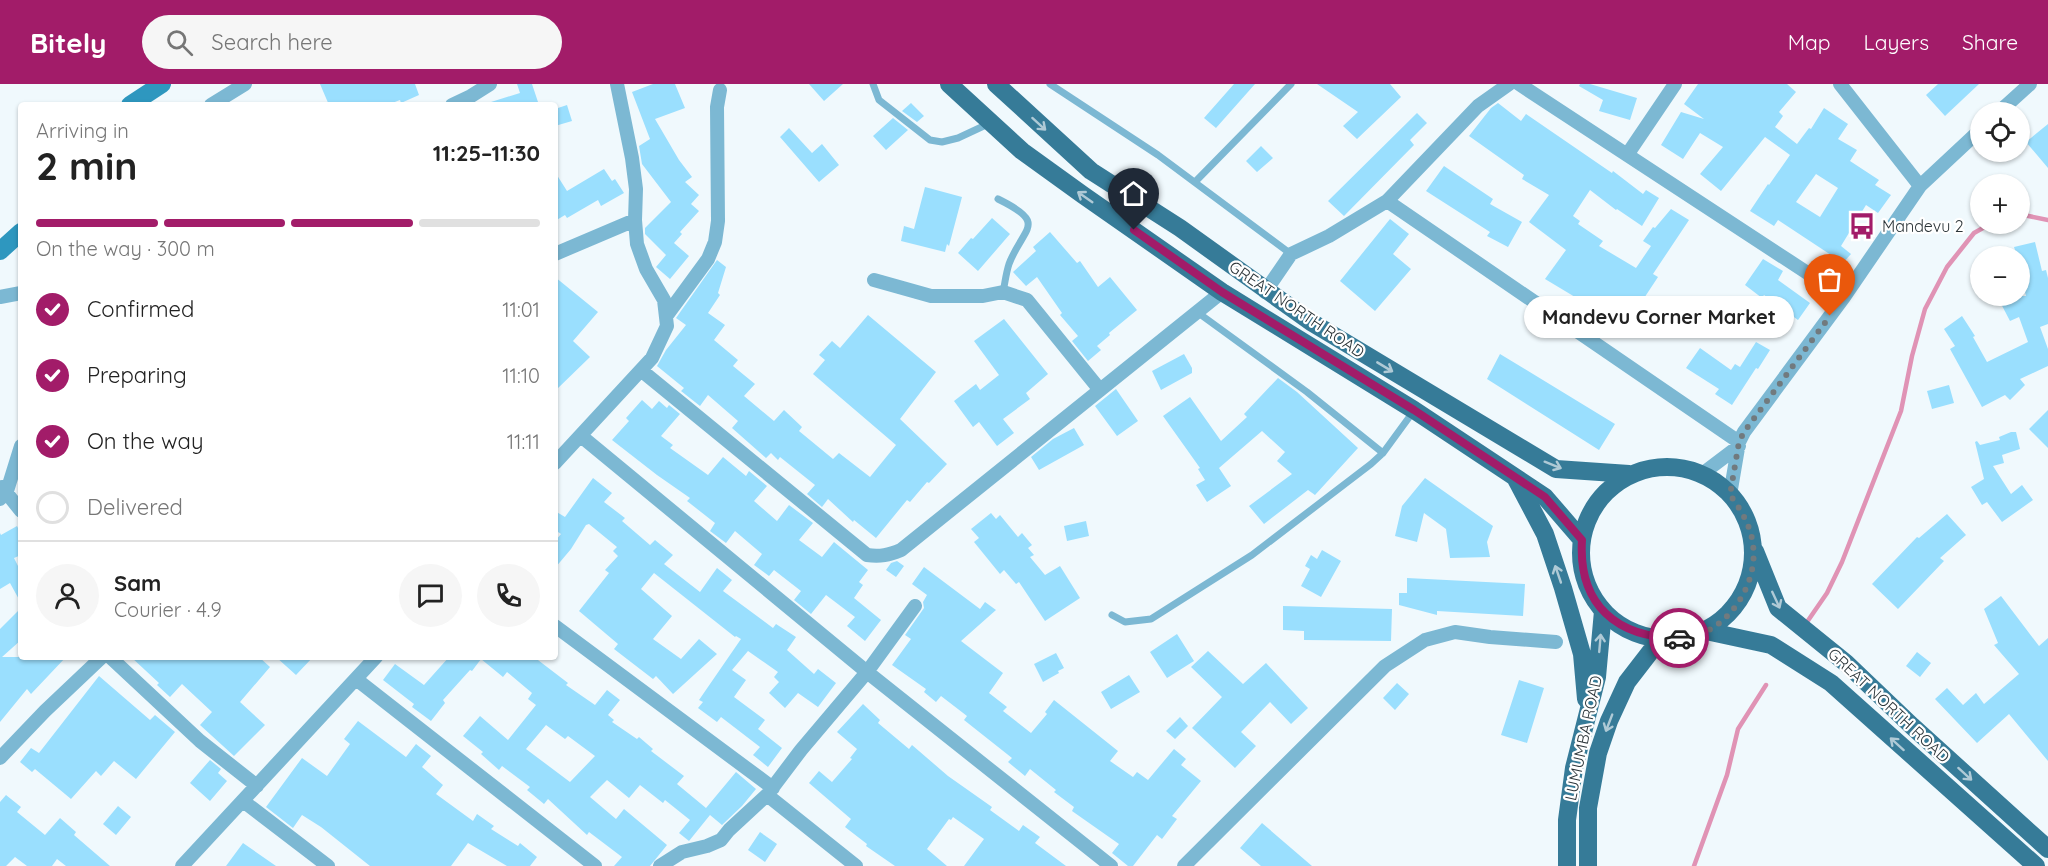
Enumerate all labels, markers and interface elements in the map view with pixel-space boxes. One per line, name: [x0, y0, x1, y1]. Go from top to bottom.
search box: [142, 15, 562, 69]
text: Bitely: [30, 25, 106, 60]
icon: search: [163, 26, 196, 59]
text: Search here: [211, 28, 333, 56]
text: Map: [1788, 29, 1831, 55]
text: Layers: [1864, 29, 1929, 55]
text: Share: [1962, 29, 2018, 55]
map controls: [1970, 102, 2030, 306]
button: locate: [1970, 102, 2030, 162]
one-way arrow: [1031, 117, 1046, 131]
text: Arriving in: [36, 118, 129, 143]
text: 11:25–11:30: [433, 139, 540, 167]
text: 2 min: [36, 141, 138, 190]
pin: [1108, 168, 1159, 230]
button: +: [1970, 174, 2030, 234]
icon: home: [1117, 177, 1150, 210]
one-way arrow: [1078, 191, 1094, 203]
bus stop icon: Mandevu 2: [1847, 211, 1877, 241]
place label: Mandevu 2: [1882, 216, 1964, 236]
text: On the way · 300 m: [36, 236, 215, 261]
button: −: [1970, 246, 2030, 306]
pin: [1804, 254, 1855, 316]
street label: GREAT NORTH ROAD: [1225, 256, 1369, 362]
icon: bag: [1813, 263, 1846, 296]
icon: check: [36, 293, 69, 326]
text: Confirmed: [87, 295, 194, 323]
callout: Mandevu Corner Market: [1524, 295, 1794, 337]
text: 11:01: [502, 297, 540, 322]
text: Mandevu Corner Market: [1542, 304, 1776, 329]
icon: check: [36, 359, 69, 392]
text: Preparing: [87, 361, 187, 389]
one-way arrow: [1376, 361, 1393, 373]
text: 11:10: [502, 363, 540, 388]
icon: check: [36, 425, 69, 458]
text: On the way: [87, 427, 203, 455]
text: 11:11: [507, 429, 540, 454]
one-way arrow: [1544, 461, 1562, 472]
text: Delivered: [87, 493, 183, 521]
button: person: [36, 564, 99, 627]
button: chat: [399, 564, 462, 627]
button: phone: [477, 564, 540, 627]
one-way arrow: [1552, 565, 1563, 584]
text: Sam: [114, 569, 161, 597]
one-way arrow: [1770, 591, 1782, 609]
text: Courier · 4.9: [114, 597, 222, 622]
courier: [1649, 608, 1709, 668]
icon: car: [1663, 622, 1696, 655]
one-way arrow: [1595, 634, 1606, 654]
street label: GREAT NORTH ROAD: [1824, 643, 1954, 767]
street label: LUMUMBA ROAD: [1560, 674, 1606, 802]
one-way arrow: [1603, 714, 1614, 732]
one-way arrow: [1890, 737, 1905, 751]
one-way arrow: [1957, 767, 1972, 781]

